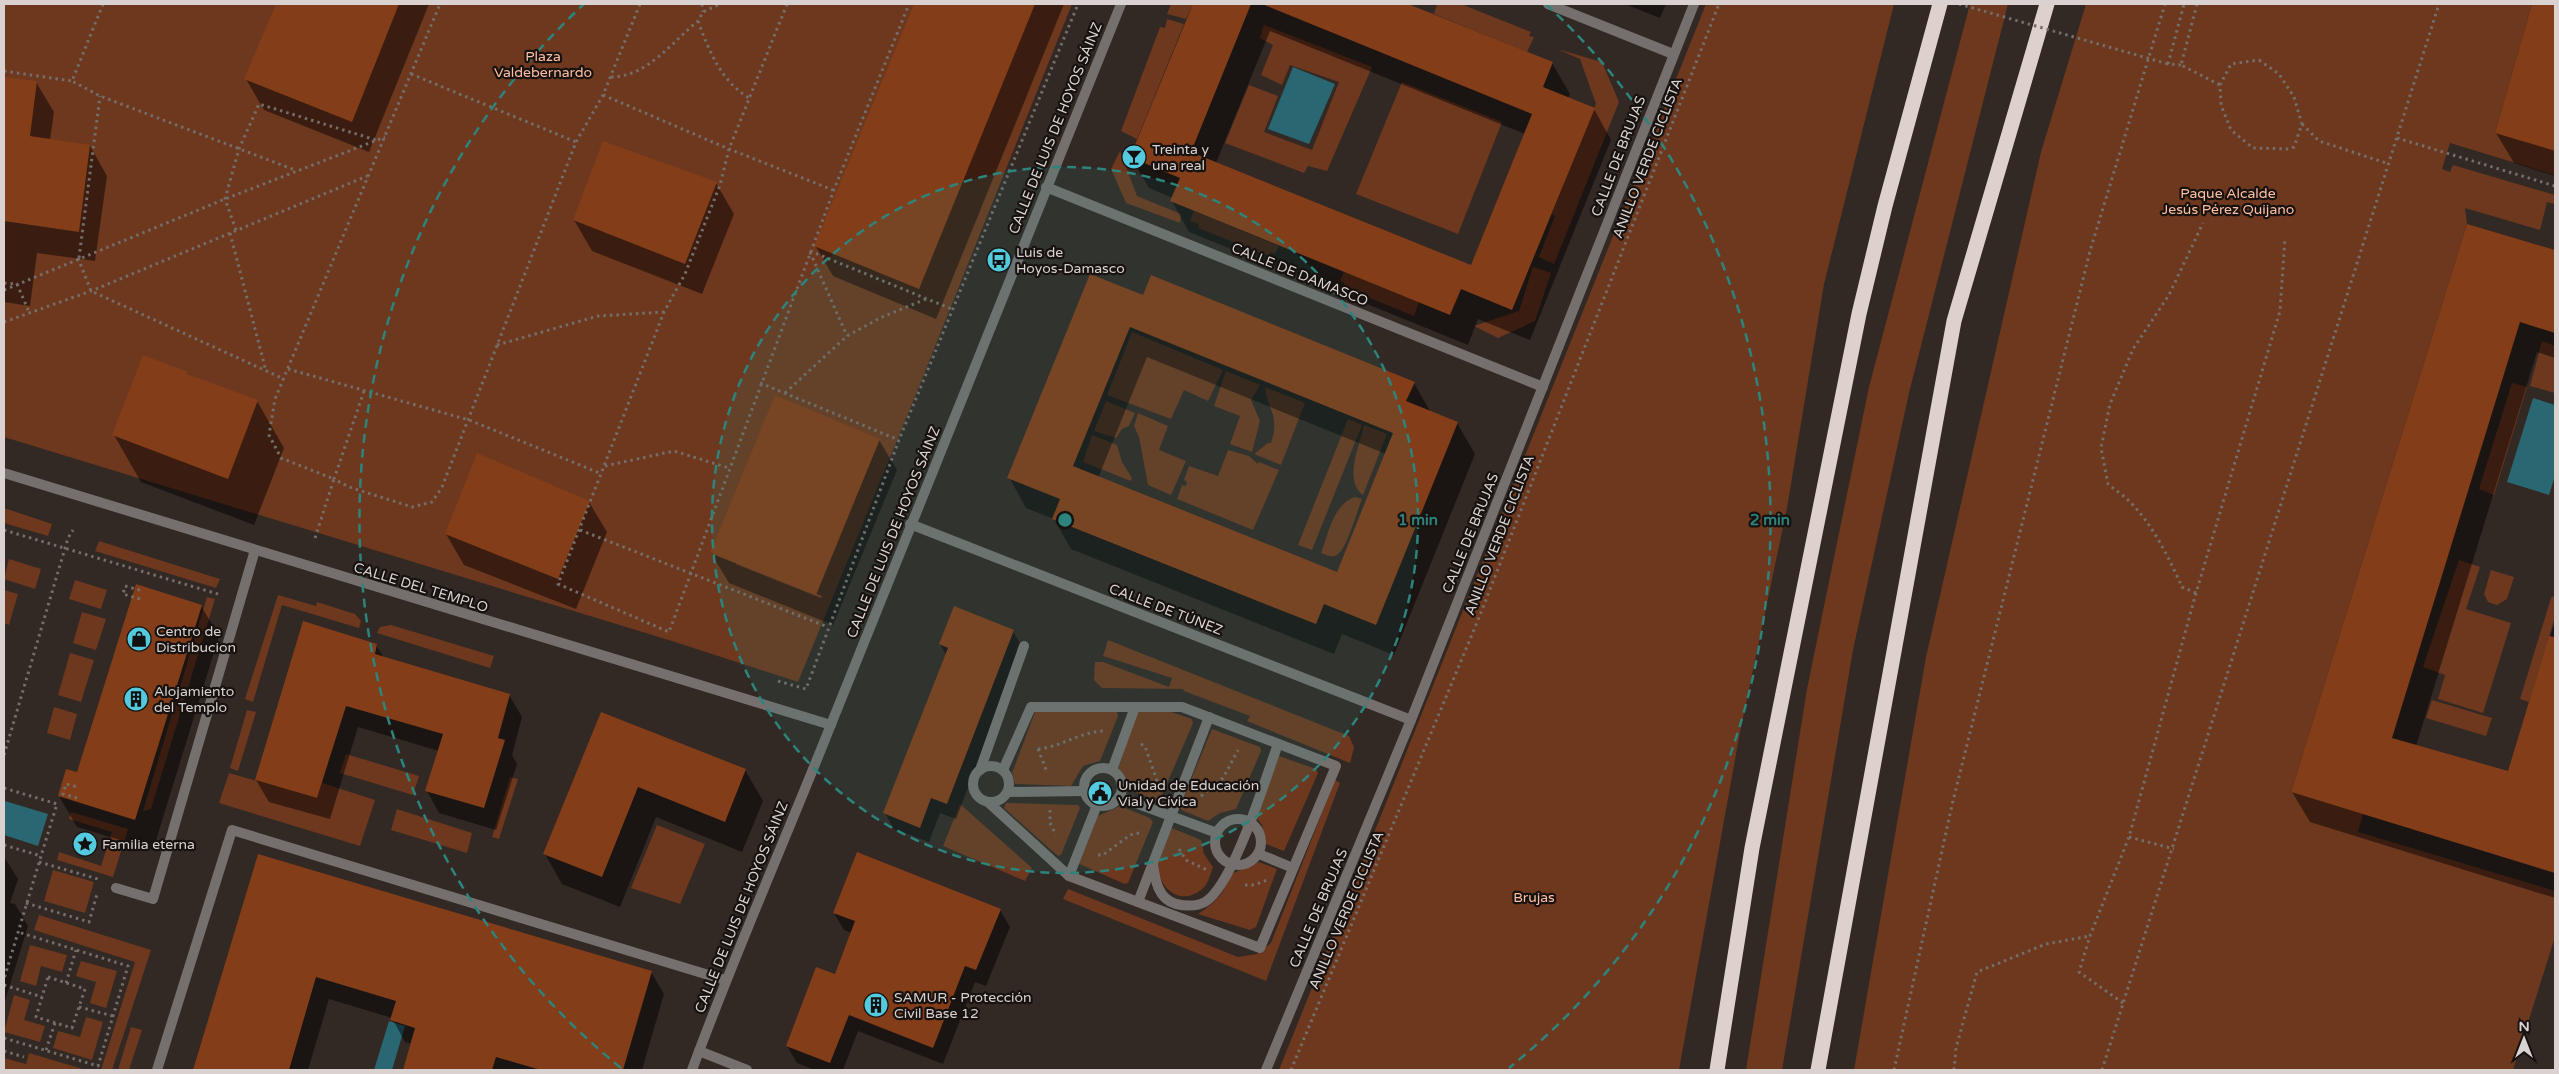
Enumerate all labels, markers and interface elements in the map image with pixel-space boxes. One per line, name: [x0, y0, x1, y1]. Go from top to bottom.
street label: CALLE DE LUIS DE HOYOS SÁINZ: [1005, 20, 1106, 236]
park label: Plaza Valdebernardo: [494, 48, 592, 81]
street label: ANILLO VERDE CICLISTA: [1609, 76, 1686, 241]
street label: CALLE DE BRUJAS: [1588, 93, 1649, 219]
place label: Treinta y una real: [1152, 141, 1209, 174]
bar icon: Treinta y una real: [1121, 144, 1147, 170]
park label: Paque Alcalde Jesús Pérez Quijano: [2162, 185, 2294, 218]
street label: CALLE DE DAMASCO: [1229, 239, 1371, 310]
place label: Luis de Hoyos-Damasco: [1016, 244, 1125, 277]
bus stop icon: Luis de Hoyos-Damasco: [986, 247, 1012, 273]
street label: CALLE DE LUIS DE HOYOS SÁINZ: [843, 424, 944, 640]
street label: ANILLO VERDE CICLISTA: [1461, 453, 1538, 618]
street label: CALLE DE BRUJAS: [1439, 470, 1502, 596]
centre of rings: [1056, 511, 1074, 529]
text: 1 min: [1398, 511, 1438, 529]
text: 2 min: [1750, 511, 1790, 529]
street label: CALLE DEL TEMPLO: [351, 559, 490, 616]
street label: CALLE DE TÚNEZ: [1107, 580, 1225, 639]
place label: Centro de Distribucion: [156, 623, 236, 656]
shop icon: Centro de Distribucion: [126, 626, 152, 652]
place label: Alojamiento del Templo: [154, 683, 234, 716]
building icon: Alojamiento del Templo: [123, 686, 149, 712]
place label: Unidad de Educación Vial y Cívica: [1118, 777, 1259, 810]
public building icon: Unidad de Educación Vial y Cívica: [1087, 780, 1113, 806]
street label: CALLE DE LUIS DE HOYOS SÁINZ: [691, 799, 792, 1015]
street label: ANILLO VERDE CICLISTA: [1305, 829, 1388, 992]
place icon: Familia eterna: [72, 831, 98, 857]
place label: Familia eterna: [102, 836, 195, 853]
street label: CALLE DE BRUJAS: [1286, 846, 1351, 970]
park label: Brujas: [1513, 889, 1555, 906]
place label: SAMUR - Protección Civil Base 12: [894, 989, 1032, 1022]
building icon: SAMUR - Protección Civil Base 12: [863, 992, 889, 1018]
north arrow: [2499, 1014, 2549, 1064]
text: N: [2518, 1018, 2530, 1035]

